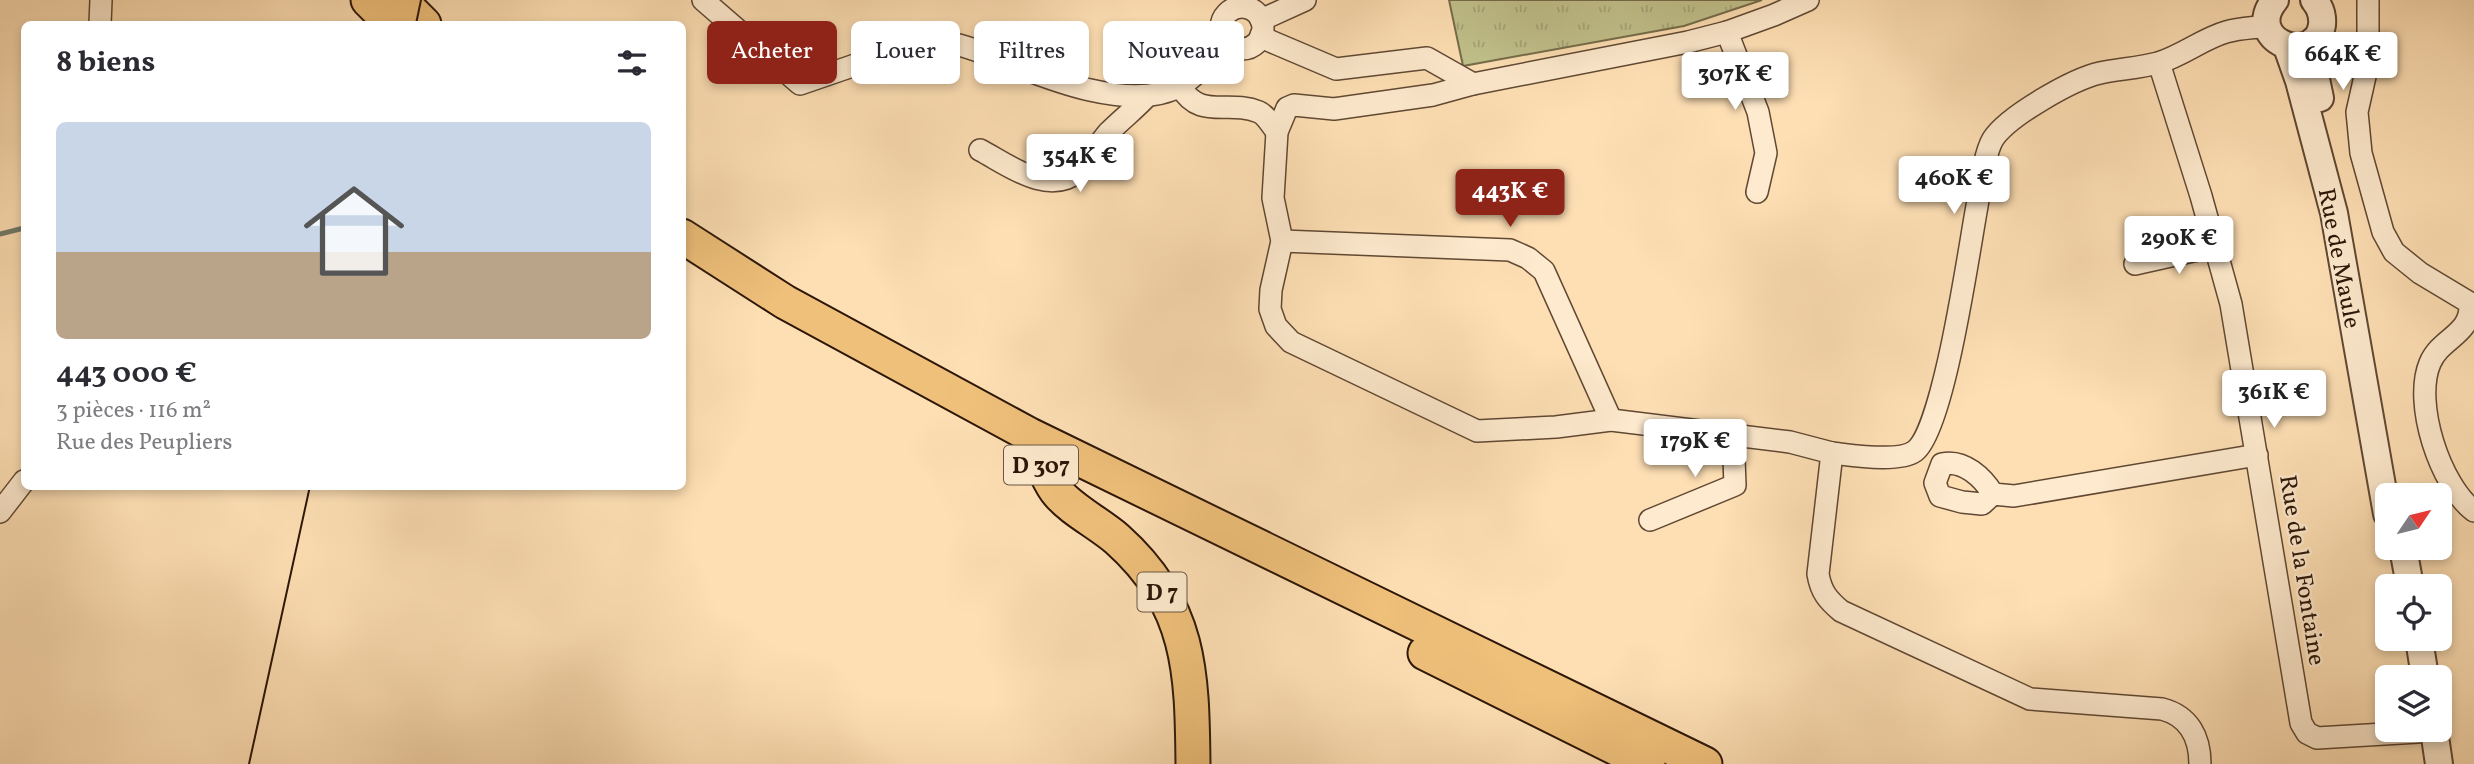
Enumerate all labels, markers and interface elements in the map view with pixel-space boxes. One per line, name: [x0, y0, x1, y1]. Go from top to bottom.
chip: Acheter: [707, 21, 837, 84]
chip: Louer: [851, 21, 960, 84]
chip: Filtres: [974, 21, 1089, 84]
chip: Nouveau: [1103, 21, 1244, 84]
pin: 664K €: [2286, 32, 2400, 92]
text: 664K €: [2304, 39, 2382, 71]
text: 8 biens: [56, 42, 155, 84]
icon: filters: [613, 44, 651, 82]
pin: 307K €: [1678, 52, 1792, 112]
text: 307K €: [1698, 59, 1772, 91]
pin: 354K €: [1023, 134, 1137, 194]
text: 354K €: [1043, 141, 1117, 173]
pin: 460K €: [1897, 156, 2011, 216]
text: 460K €: [1915, 163, 1993, 195]
icon: home: [291, 168, 417, 294]
pin: 443K €: [1453, 170, 1567, 229]
text: 443K €: [1471, 176, 1549, 208]
street label: Rue de Maule: [2308, 185, 2368, 331]
pin: 290K €: [2122, 216, 2236, 276]
text: 290K €: [2140, 223, 2218, 255]
text: 443 000 €: [56, 353, 197, 395]
pin: 361K €: [2217, 370, 2331, 430]
text: 361K €: [2238, 377, 2310, 409]
text: 3 pièces · 116 m²: [56, 395, 211, 427]
pin: 179K €: [1638, 420, 1752, 479]
text: 179K €: [1660, 426, 1730, 458]
text: Rue des Peupliers: [56, 427, 232, 459]
road number: D 307: [1004, 446, 1078, 485]
street label: Rue de la Fontaine: [2269, 473, 2333, 668]
north arrow: [2375, 483, 2452, 560]
map controls: [2375, 483, 2452, 742]
road number: D 7: [1138, 572, 1186, 612]
button: locate: [2375, 574, 2452, 651]
button: layers: [2375, 665, 2452, 742]

